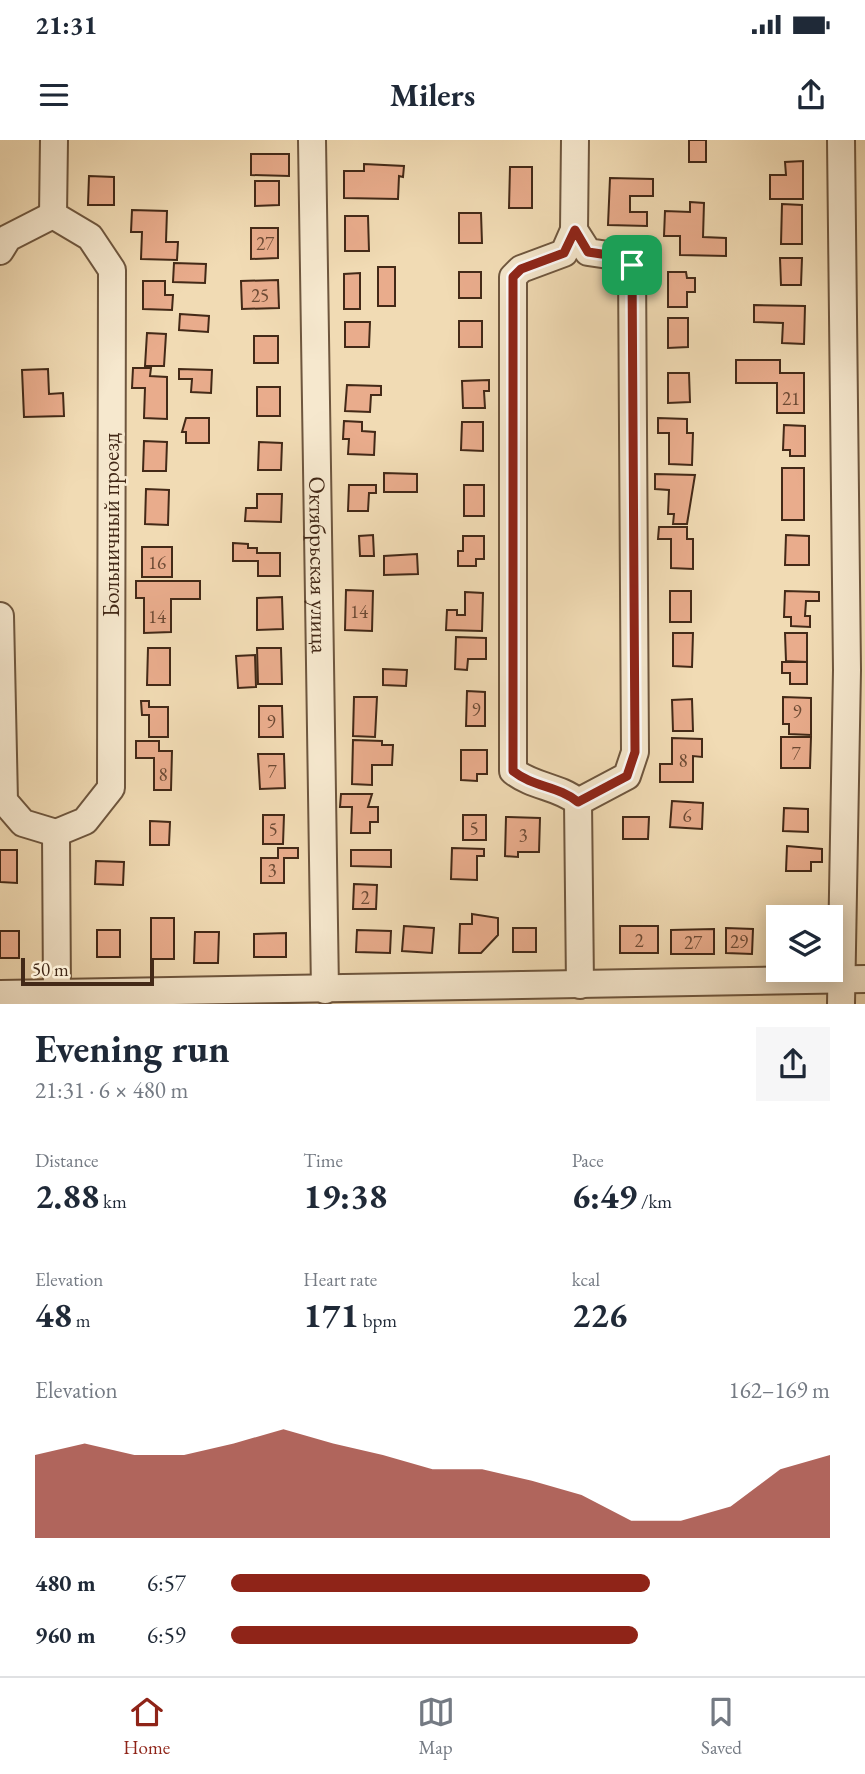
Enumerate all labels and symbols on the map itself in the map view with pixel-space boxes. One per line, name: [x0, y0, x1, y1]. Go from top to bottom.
house number: 27: [256, 231, 275, 256]
pin: [602, 235, 662, 295]
house number: 25: [251, 283, 269, 308]
house number: 21: [782, 386, 800, 411]
street label: Больничный проезд: [96, 432, 126, 617]
street label: Октябрьская улица: [302, 476, 335, 655]
house number: 16: [148, 550, 166, 575]
house number: 14: [350, 599, 369, 624]
house number: 14: [148, 604, 167, 629]
house number: 9: [471, 697, 481, 722]
house number: 9: [792, 699, 802, 724]
house number: 9: [266, 709, 276, 734]
house number: 7: [791, 741, 801, 766]
house number: 8: [678, 748, 688, 773]
house number: 7: [267, 759, 277, 784]
house number: 8: [158, 762, 168, 787]
house number: 6: [682, 803, 692, 828]
house number: 5: [469, 816, 479, 841]
house number: 5: [268, 817, 278, 842]
house number: 3: [518, 823, 528, 848]
house number: 3: [267, 858, 277, 883]
house number: 2: [360, 885, 370, 910]
house number: 2: [634, 928, 644, 953]
house number: 29: [730, 929, 748, 954]
house number: 27: [684, 930, 703, 955]
scale bar: [21, 955, 154, 987]

